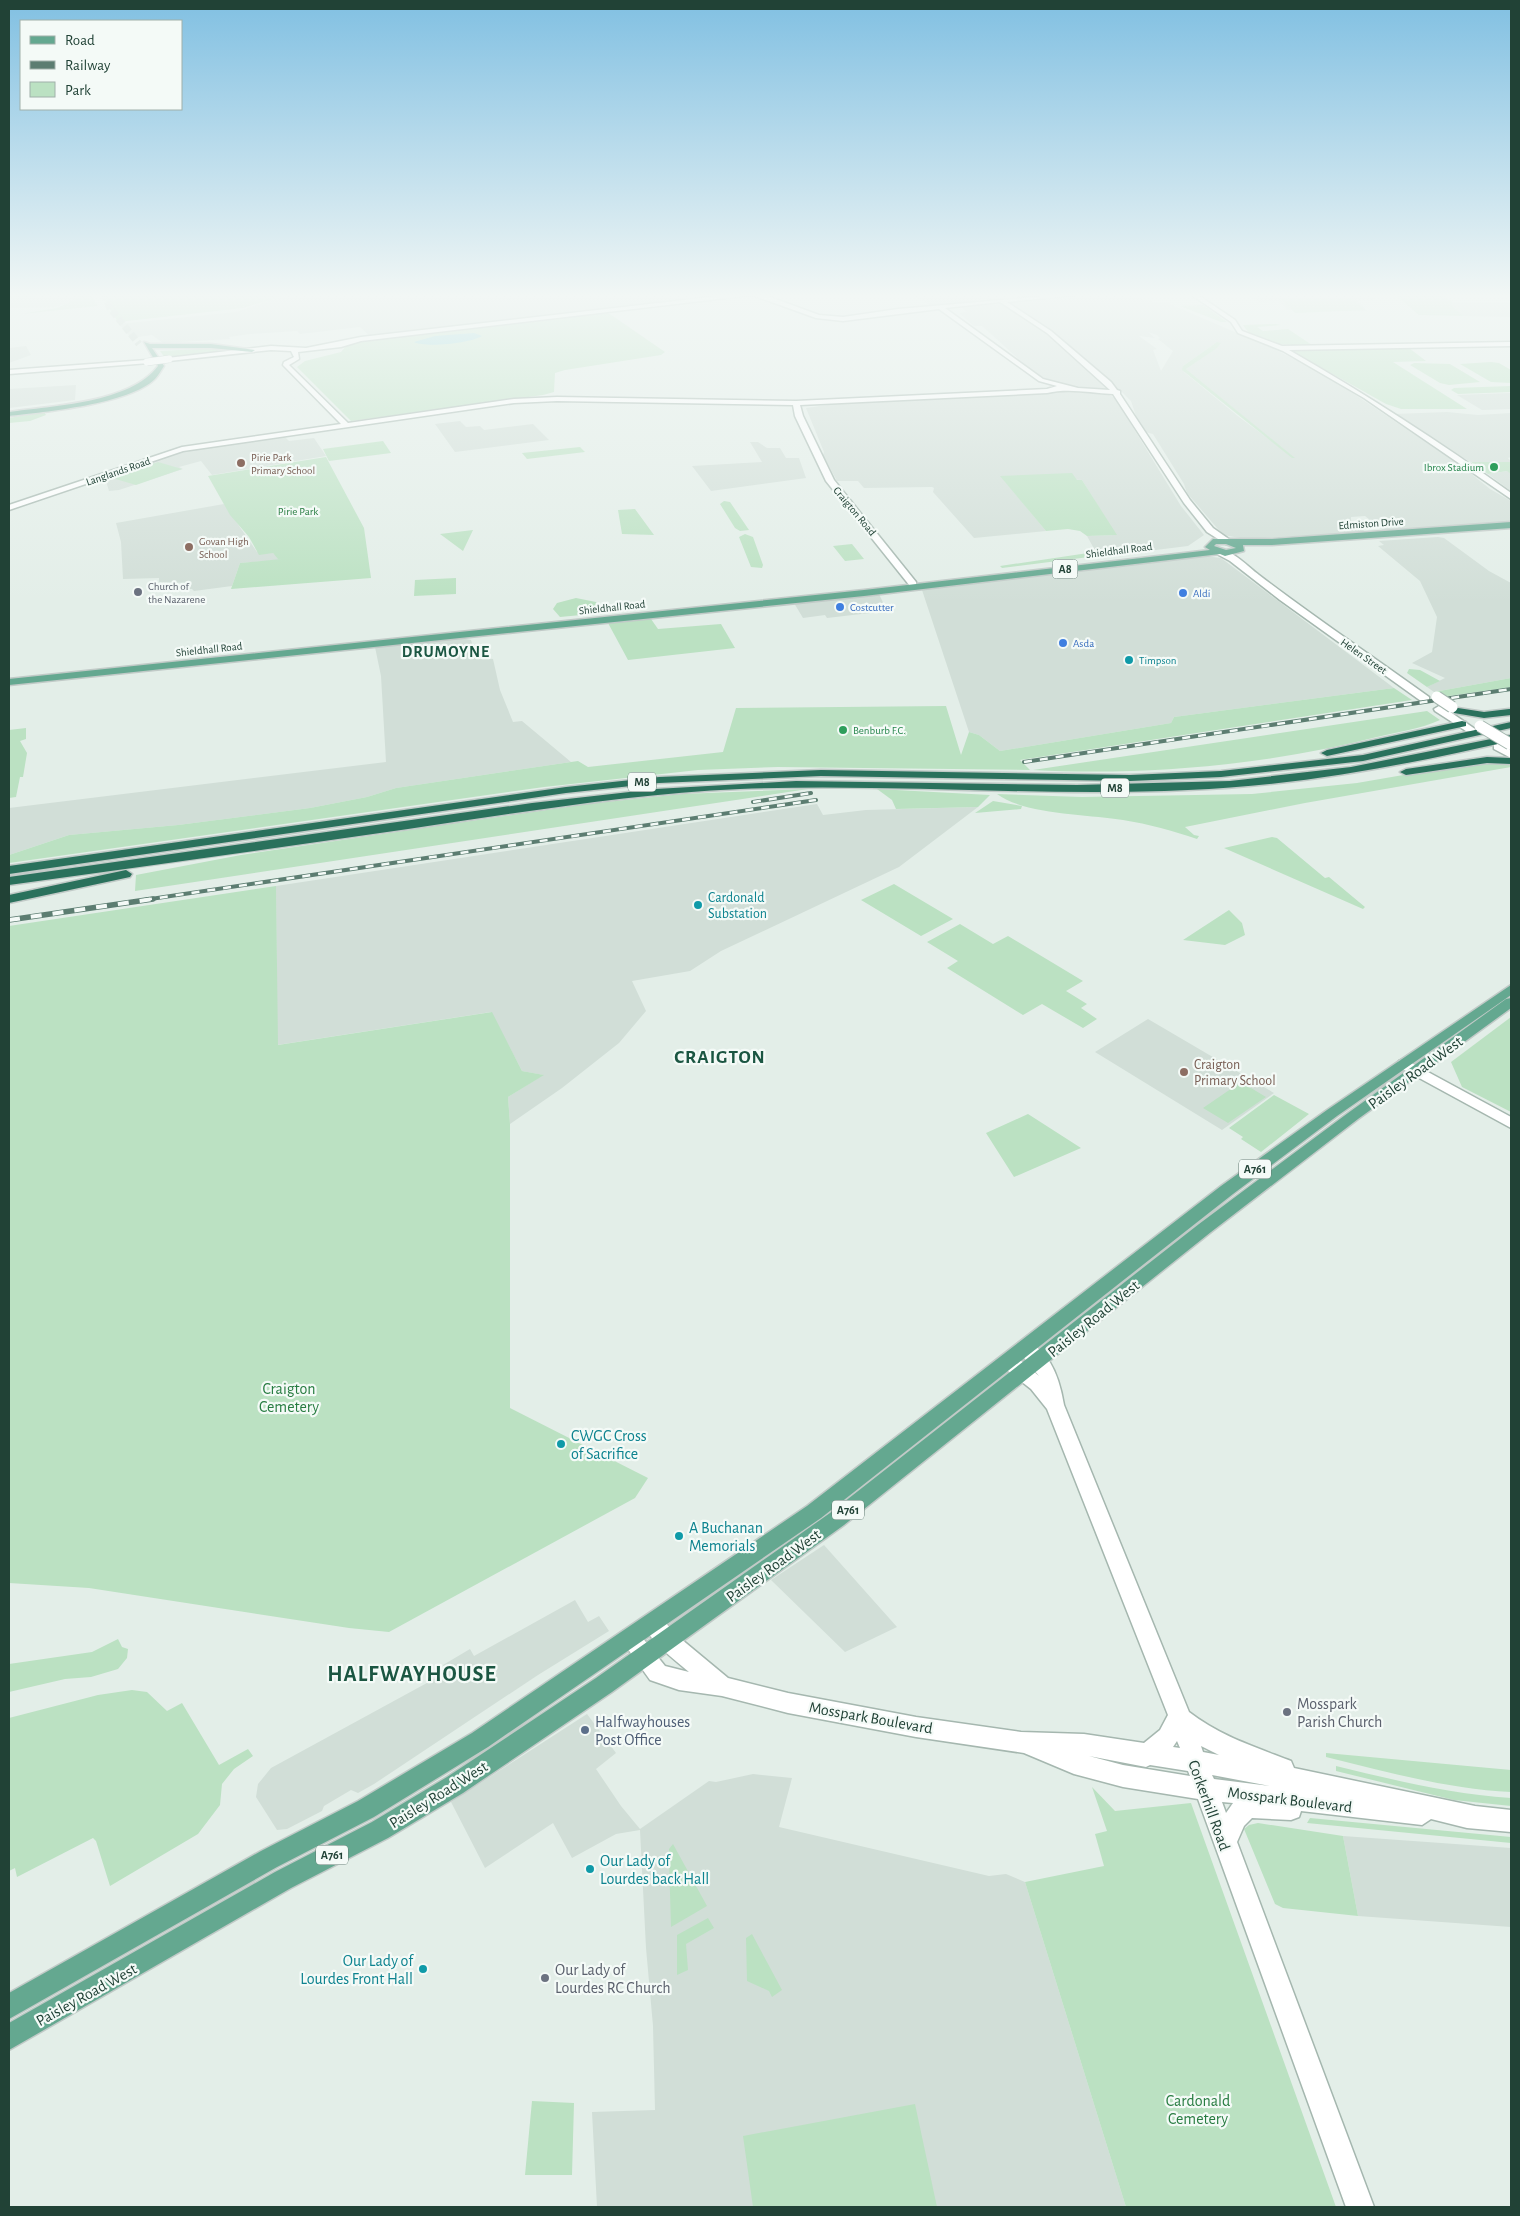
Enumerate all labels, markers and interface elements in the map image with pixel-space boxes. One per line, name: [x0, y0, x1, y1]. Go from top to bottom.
legend: [20, 20, 182, 110]
text: Road: [65, 33, 95, 48]
text: Railway: [65, 58, 111, 73]
text: Park: [65, 83, 91, 98]
place label: Pirie Park Primary School: [251, 452, 315, 476]
street label: Langlands Road: [84, 455, 152, 488]
marker: Pirie Park Primary School: [235, 457, 247, 469]
marker: Ibrox Stadium: [1488, 461, 1500, 473]
place label: Ibrox Stadium: [1424, 462, 1484, 473]
street label: Craigton Road: [831, 485, 878, 538]
park label: Pirie Park: [278, 506, 318, 517]
street label: Edmiston Drive: [1338, 516, 1404, 531]
place label: Govan High School: [199, 536, 249, 560]
marker: Govan High School: [183, 541, 195, 553]
street label: Shieldhall Road: [1085, 541, 1153, 560]
road number: A8: [1052, 560, 1078, 578]
place label: Church of the Nazarene: [148, 581, 205, 605]
marker: Church of the Nazarene: [132, 586, 144, 598]
marker: Aldi: [1177, 587, 1189, 599]
place label: Aldi: [1193, 588, 1210, 599]
street label: Shieldhall Road: [578, 599, 646, 616]
marker: Costcutter: [834, 601, 846, 613]
place label: Costcutter: [850, 602, 894, 613]
marker: Asda: [1057, 637, 1069, 649]
street label: Helen Street: [1339, 637, 1389, 677]
place label: Asda: [1073, 638, 1094, 649]
street label: Shieldhall Road: [175, 641, 243, 658]
district label: DRUMOYNE: [402, 644, 490, 660]
marker: Timpson: [1123, 654, 1135, 666]
place label: Timpson: [1139, 655, 1177, 666]
marker: Benburb F.C.: [837, 724, 849, 736]
place label: Benburb F.C.: [853, 725, 906, 736]
road number: M8: [628, 772, 656, 792]
road number: M8: [1101, 778, 1129, 798]
place label: Cardonald Substation: [708, 891, 767, 921]
marker: Cardonald Substation: [692, 899, 704, 911]
street label: Paisley Road West: [1365, 1033, 1466, 1113]
district label: CRAIGTON: [674, 1048, 766, 1067]
place label: Craigton Primary School: [1194, 1058, 1276, 1088]
marker: Craigton Primary School: [1178, 1066, 1190, 1078]
road number: A761: [1239, 1160, 1271, 1178]
street label: Paisley Road West: [1045, 1277, 1143, 1361]
park label: Craigton Cemetery: [259, 1381, 319, 1416]
place label: CWGC Cross of Sacrifice: [571, 1428, 647, 1462]
marker: CWGC Cross of Sacrifice: [555, 1438, 567, 1450]
road number: A761: [832, 1500, 864, 1520]
place label: A Buchanan Memorials: [689, 1520, 763, 1554]
street label: Paisley Road West: [723, 1526, 824, 1606]
marker: A Buchanan Memorials: [673, 1530, 685, 1542]
district label: HALFWAYHOUSE: [327, 1663, 497, 1685]
place label: Mosspark Parish Church: [1297, 1696, 1382, 1730]
street label: Mosspark Boulevard: [808, 1699, 934, 1737]
marker: Mosspark Parish Church: [1281, 1706, 1293, 1718]
place label: Halfwayhouses Post Office: [595, 1714, 690, 1748]
marker: Halfwayhouses Post Office: [579, 1724, 591, 1736]
street label: Paisley Road West: [387, 1758, 491, 1832]
street label: Corkerhill Road: [1185, 1758, 1233, 1853]
street label: Mosspark Boulevard: [1227, 1784, 1353, 1816]
road number: A761: [316, 1846, 348, 1864]
place label: Our Lady of Lourdes back Hall: [600, 1853, 709, 1887]
marker: Our Lady of Lourdes back Hall: [584, 1863, 596, 1875]
place label: Our Lady of Lourdes Front Hall: [300, 1953, 414, 1987]
street label: Paisley Road West: [33, 1961, 140, 2030]
place label: Our Lady of Lourdes RC Church: [555, 1962, 671, 1996]
marker: Our Lady of Lourdes Front Hall: [417, 1963, 429, 1975]
marker: Our Lady of Lourdes RC Church: [539, 1972, 551, 1984]
park label: Cardonald Cemetery: [1166, 2093, 1230, 2128]

